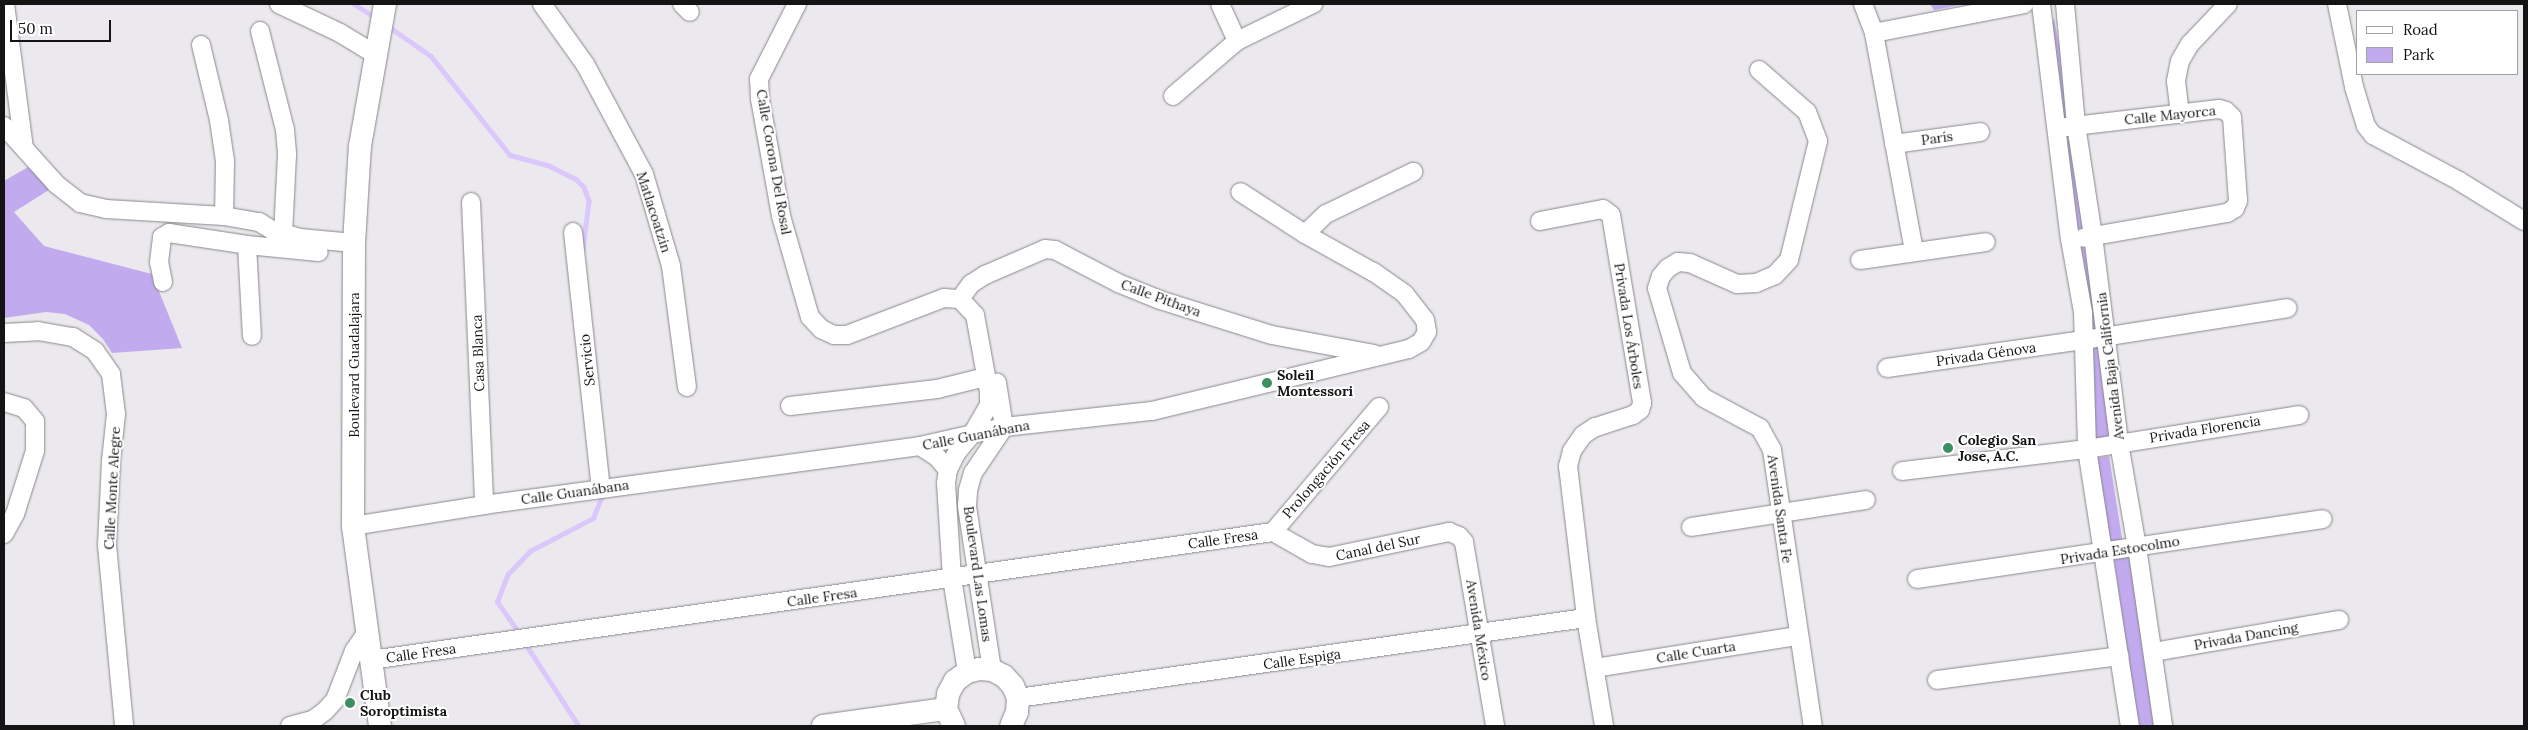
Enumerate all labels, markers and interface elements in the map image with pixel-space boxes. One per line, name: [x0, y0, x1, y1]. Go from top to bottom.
scale bar: [12, 10, 114, 42]
legend: [2356, 10, 2518, 75]
text: 50 m: [18, 19, 53, 38]
text: Road: [2403, 20, 2438, 39]
text: Park: [2403, 45, 2434, 64]
street label: Calle Corona Del Rosal: [753, 88, 795, 236]
street label: Calle Mayorca: [2123, 102, 2217, 128]
street label: París: [1920, 127, 1954, 149]
street label: Matlacoatzin: [633, 169, 675, 255]
street label: Privada Los Árboles: [1611, 262, 1647, 390]
street label: Calle Pithaya: [1119, 276, 1203, 320]
street label: Avenida Baja California: [2093, 291, 2127, 441]
street label: Boulevard Guadalajara: [346, 292, 362, 438]
street label: Casa Blanca: [468, 314, 488, 392]
street label: Servicio: [576, 333, 598, 387]
street label: Privada Génova: [1935, 339, 2037, 369]
place label: Soleil Montessori: [1277, 367, 1353, 400]
marker: Soleil Montessori: [1261, 377, 1273, 389]
street label: Privada Florencia: [2148, 412, 2262, 446]
street label: Calle Guanábana: [921, 416, 1031, 454]
street label: Prolongación Fresa: [1279, 416, 1373, 522]
street label: Calle Monte Alegre: [100, 426, 124, 550]
place label: Colegio San Jose, A.C.: [1958, 432, 2036, 464]
marker: Colegio San Jose, A.C.: [1942, 442, 1954, 454]
street label: Avenida Santa Fe: [1764, 454, 1796, 564]
street label: Calle Guanábana: [520, 476, 630, 508]
street label: Boulevard Las Lomas: [960, 505, 996, 643]
street label: Calle Fresa: [1187, 526, 1259, 552]
street label: Canal del Sur: [1334, 530, 1422, 564]
street label: Privada Estocolmo: [2059, 532, 2181, 568]
street label: Avenida México: [1463, 578, 1495, 682]
street label: Calle Fresa: [786, 584, 858, 610]
street label: Privada Dancing: [2193, 619, 2299, 653]
street label: Calle Cuarta: [1655, 637, 1737, 667]
street label: Calle Fresa: [385, 640, 457, 666]
street label: Calle Espiga: [1262, 645, 1342, 673]
place label: Club Soroptimista: [360, 687, 447, 720]
marker: Club Soroptimista: [344, 697, 356, 709]

